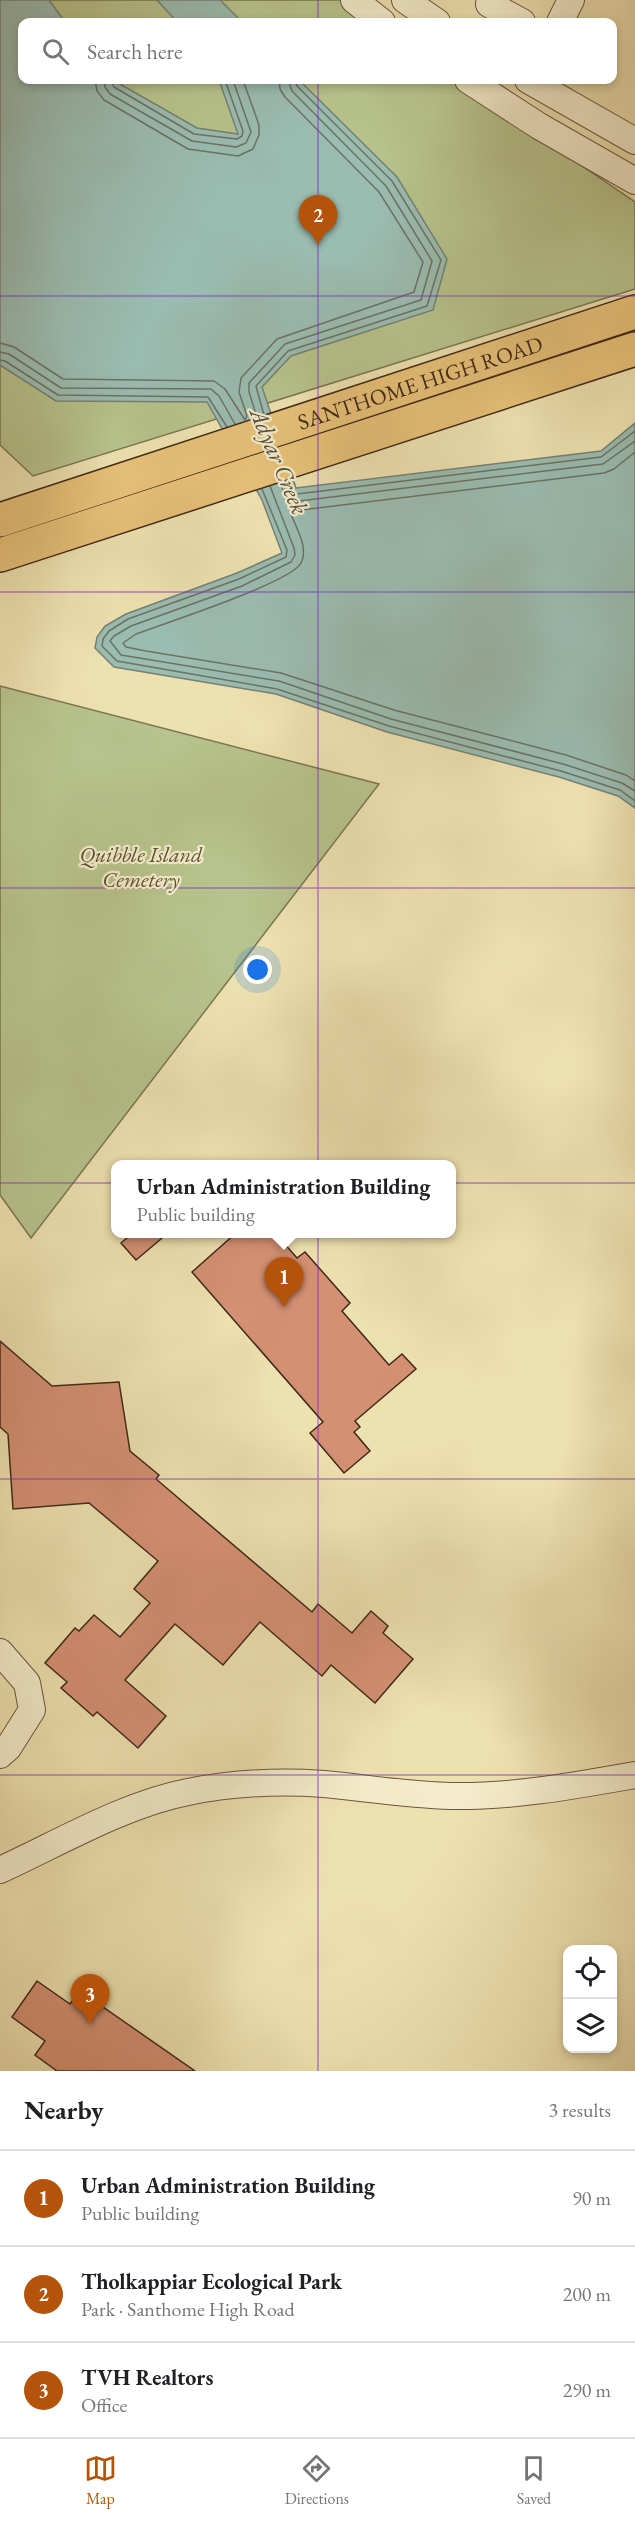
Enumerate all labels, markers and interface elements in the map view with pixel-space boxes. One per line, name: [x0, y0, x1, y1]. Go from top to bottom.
search box: [18, 18, 617, 84]
icon: search: [39, 35, 72, 68]
text: Search here: [87, 37, 182, 66]
pin: 2: [298, 196, 338, 245]
street label: SANTHOME HIGH ROAD: [294, 329, 546, 437]
water label: Adyar Creek: [242, 401, 316, 519]
park label: Quibble Island Cemetery: [80, 840, 203, 894]
your location: [243, 955, 272, 984]
popup: [111, 1160, 456, 1238]
text: Urban Administration Building: [137, 1172, 431, 1201]
text: Public building: [137, 1201, 255, 1227]
pin: 1: [264, 1258, 304, 1307]
map controls: [563, 1945, 617, 2053]
button: locate: [563, 1945, 617, 1999]
pin: 3: [70, 1974, 110, 2024]
button: layers: [563, 1999, 617, 2053]
text: Nearby: [24, 2093, 104, 2127]
text: 3 results: [548, 2097, 611, 2123]
text: Urban Administration Building: [81, 2171, 375, 2200]
text: 1: [38, 2185, 49, 2211]
text: 90 m: [572, 2185, 611, 2211]
text: Public building: [81, 2200, 199, 2226]
text: Tholkappiar Ecological Park: [81, 2267, 342, 2296]
text: 2: [38, 2281, 49, 2307]
text: 200 m: [563, 2281, 611, 2307]
text: Park · Santhome High Road: [81, 2296, 295, 2322]
text: TVH Realtors: [81, 2363, 213, 2392]
text: 3: [38, 2377, 49, 2403]
text: 290 m: [563, 2377, 611, 2403]
text: Office: [81, 2392, 127, 2418]
tab: Map: [84, 2452, 117, 2509]
tab: Directions: [285, 2452, 349, 2509]
tab: Saved: [517, 2452, 551, 2509]

